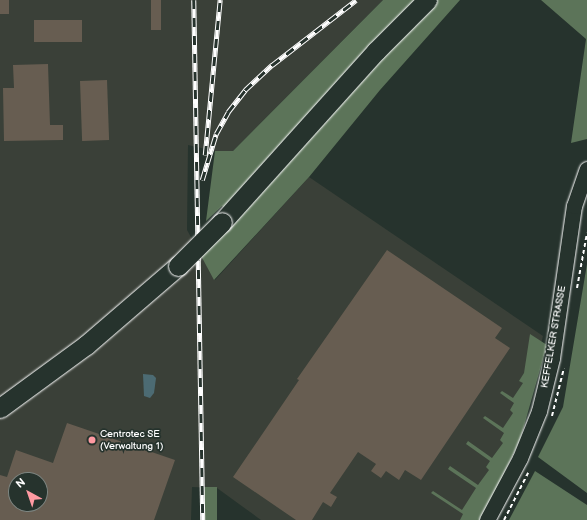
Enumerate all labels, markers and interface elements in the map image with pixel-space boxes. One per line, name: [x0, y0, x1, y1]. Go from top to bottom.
street label: KEFFELKER STRASSE: [539, 285, 569, 389]
place label: Centrotec SE (Verwaltung 1): [100, 428, 163, 452]
marker: Centrotec SE (Verwaltung 1): [87, 435, 97, 445]
north arrow: [8, 472, 48, 512]
text: N: [13, 476, 28, 491]

